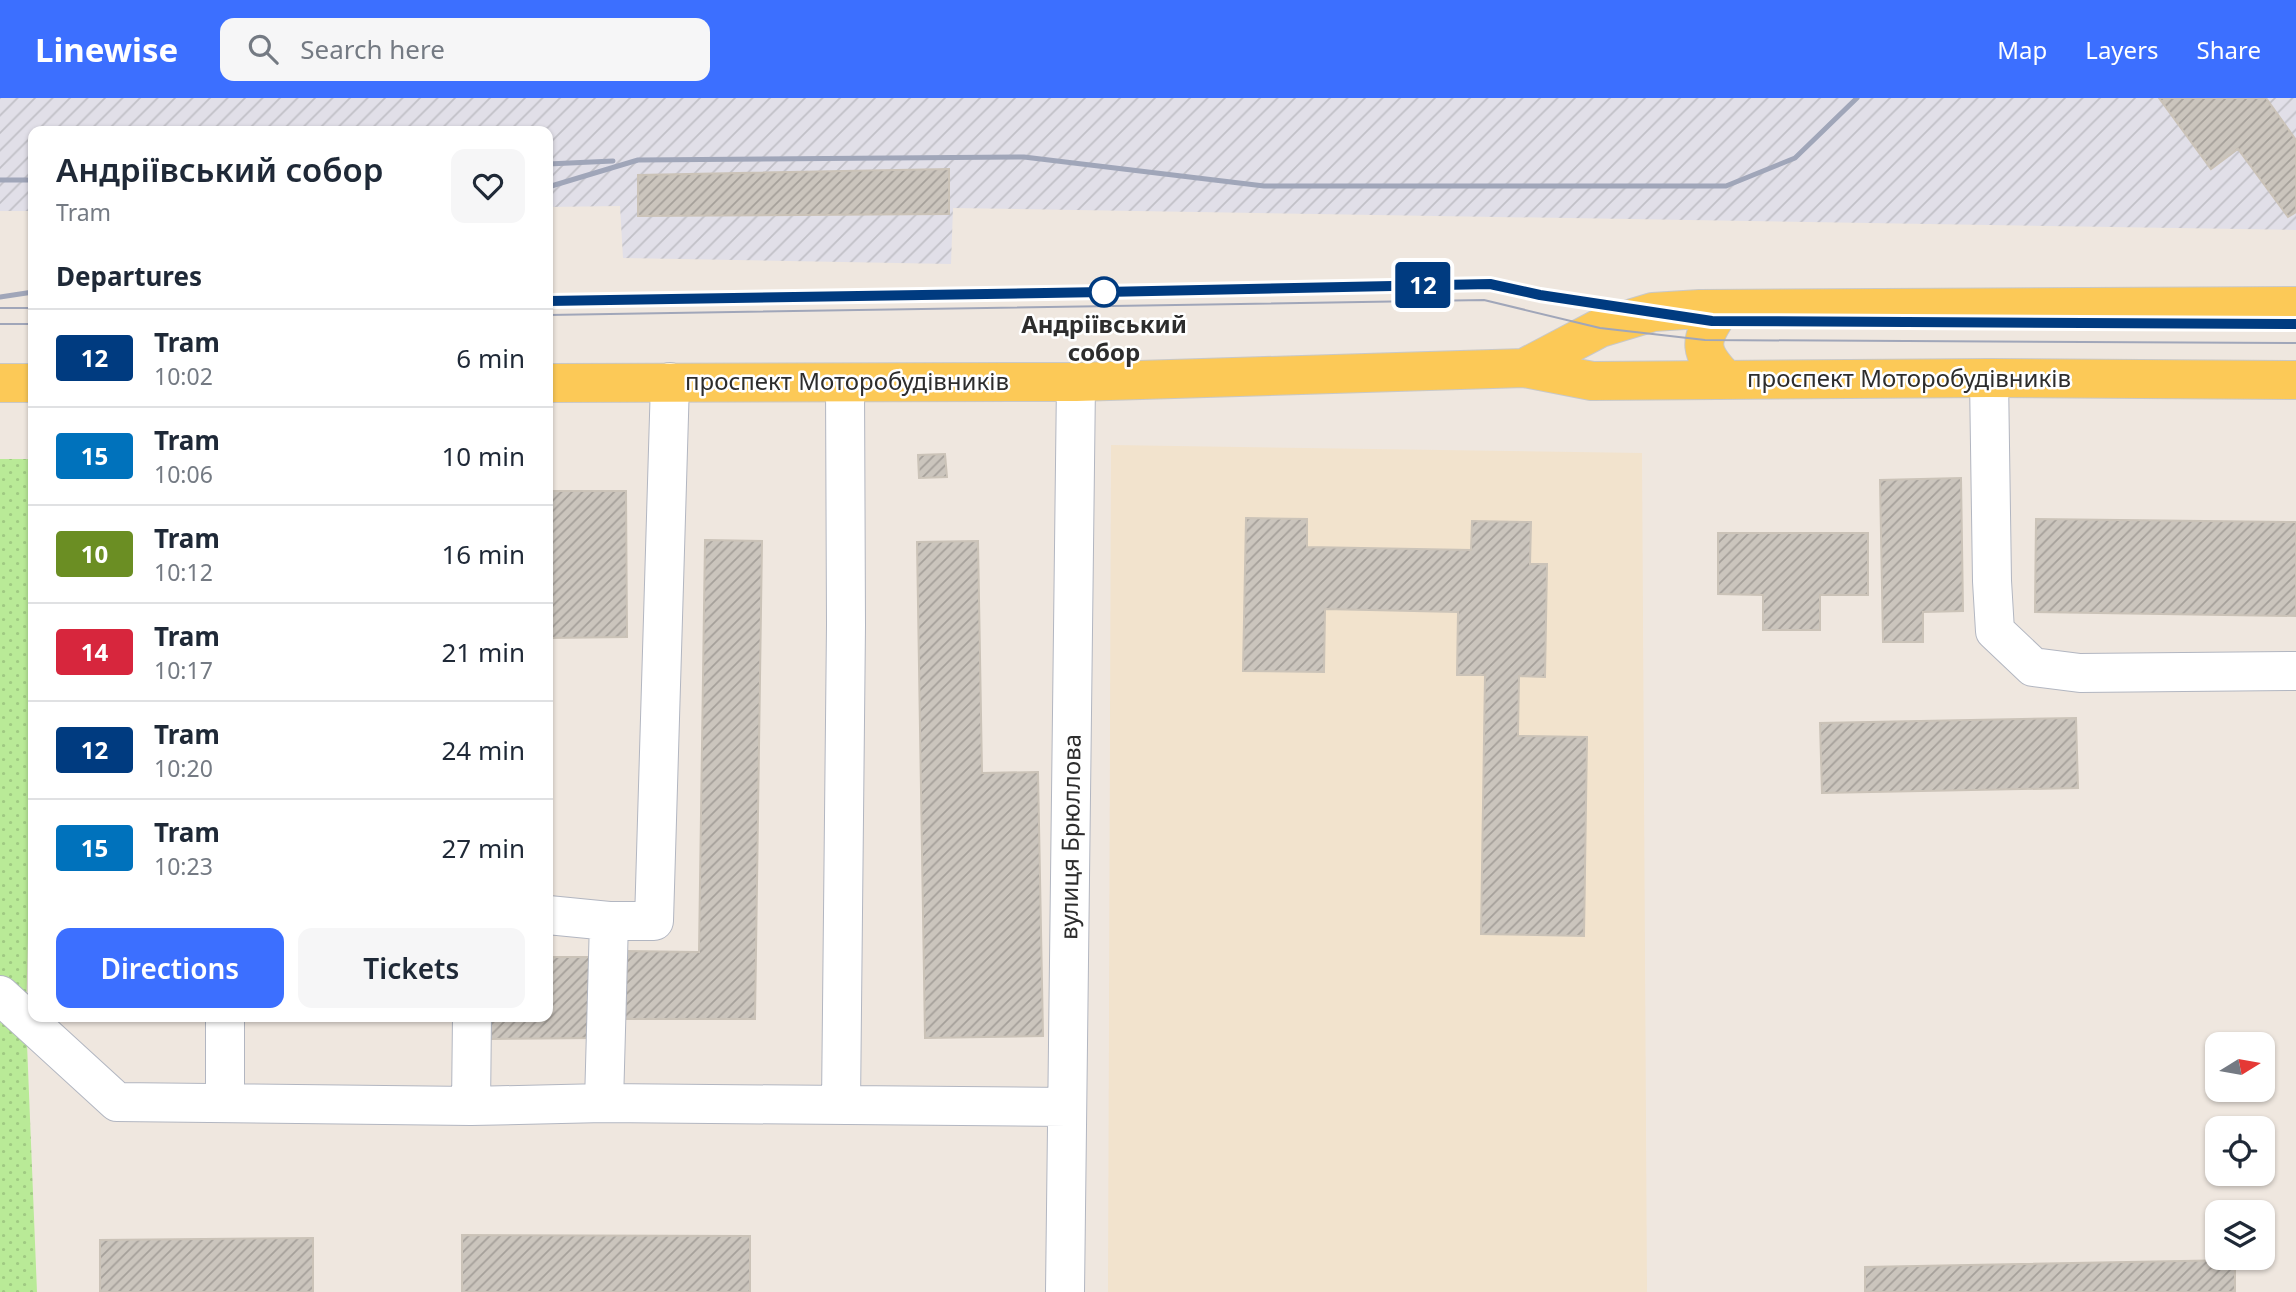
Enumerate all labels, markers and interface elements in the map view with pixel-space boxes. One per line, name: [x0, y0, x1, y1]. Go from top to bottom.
search box: [220, 18, 710, 81]
text: Linewise: [35, 27, 178, 72]
icon: search: [244, 30, 282, 68]
text: Search here: [300, 31, 445, 67]
text: Map: [1997, 33, 2047, 66]
text: Layers: [2085, 33, 2159, 66]
text: Share: [2197, 33, 2261, 66]
text: Андріївський собор: [56, 147, 383, 192]
button: heart: [451, 149, 525, 223]
text: Tram: [56, 196, 111, 228]
text: Departures: [56, 258, 202, 294]
line badge: 12: [1392, 262, 1454, 308]
text: 12: [1409, 268, 1437, 301]
marker: Андріївський собор: [1089, 277, 1119, 307]
place label: Андріївський собор: [1021, 307, 1187, 368]
text: Tram: [154, 324, 220, 360]
text: 6 min: [456, 340, 525, 376]
text: 12: [81, 341, 108, 374]
text: 10:02: [154, 360, 213, 392]
street label: проспект Моторобудівників: [1747, 361, 2071, 394]
street label: проспект Моторобудівників: [685, 364, 1009, 397]
text: Tram: [154, 422, 220, 458]
text: 10 min: [441, 438, 525, 474]
text: 15: [81, 439, 108, 472]
text: 10:06: [154, 458, 213, 490]
text: Tram: [154, 520, 220, 556]
text: 16 min: [441, 536, 525, 572]
text: 10: [81, 537, 108, 570]
text: 10:12: [154, 556, 213, 588]
text: Tram: [154, 618, 220, 654]
text: 21 min: [441, 634, 525, 670]
text: 14: [81, 635, 108, 668]
text: 10:17: [154, 654, 213, 686]
text: Tram: [154, 716, 220, 752]
text: 24 min: [441, 732, 525, 768]
text: 12: [81, 733, 108, 766]
street label: вулиця Брюллова: [1051, 734, 1088, 940]
text: 10:20: [154, 752, 213, 784]
text: Tram: [154, 814, 220, 850]
text: 27 min: [441, 830, 525, 866]
text: 15: [81, 831, 108, 864]
text: 10:23: [154, 850, 213, 882]
button: Directions: [56, 928, 284, 1008]
button: Tickets: [298, 928, 525, 1008]
north arrow: [2205, 1032, 2275, 1102]
map controls: [2205, 1032, 2275, 1270]
button: locate: [2205, 1116, 2275, 1186]
button: layers: [2205, 1200, 2275, 1270]

